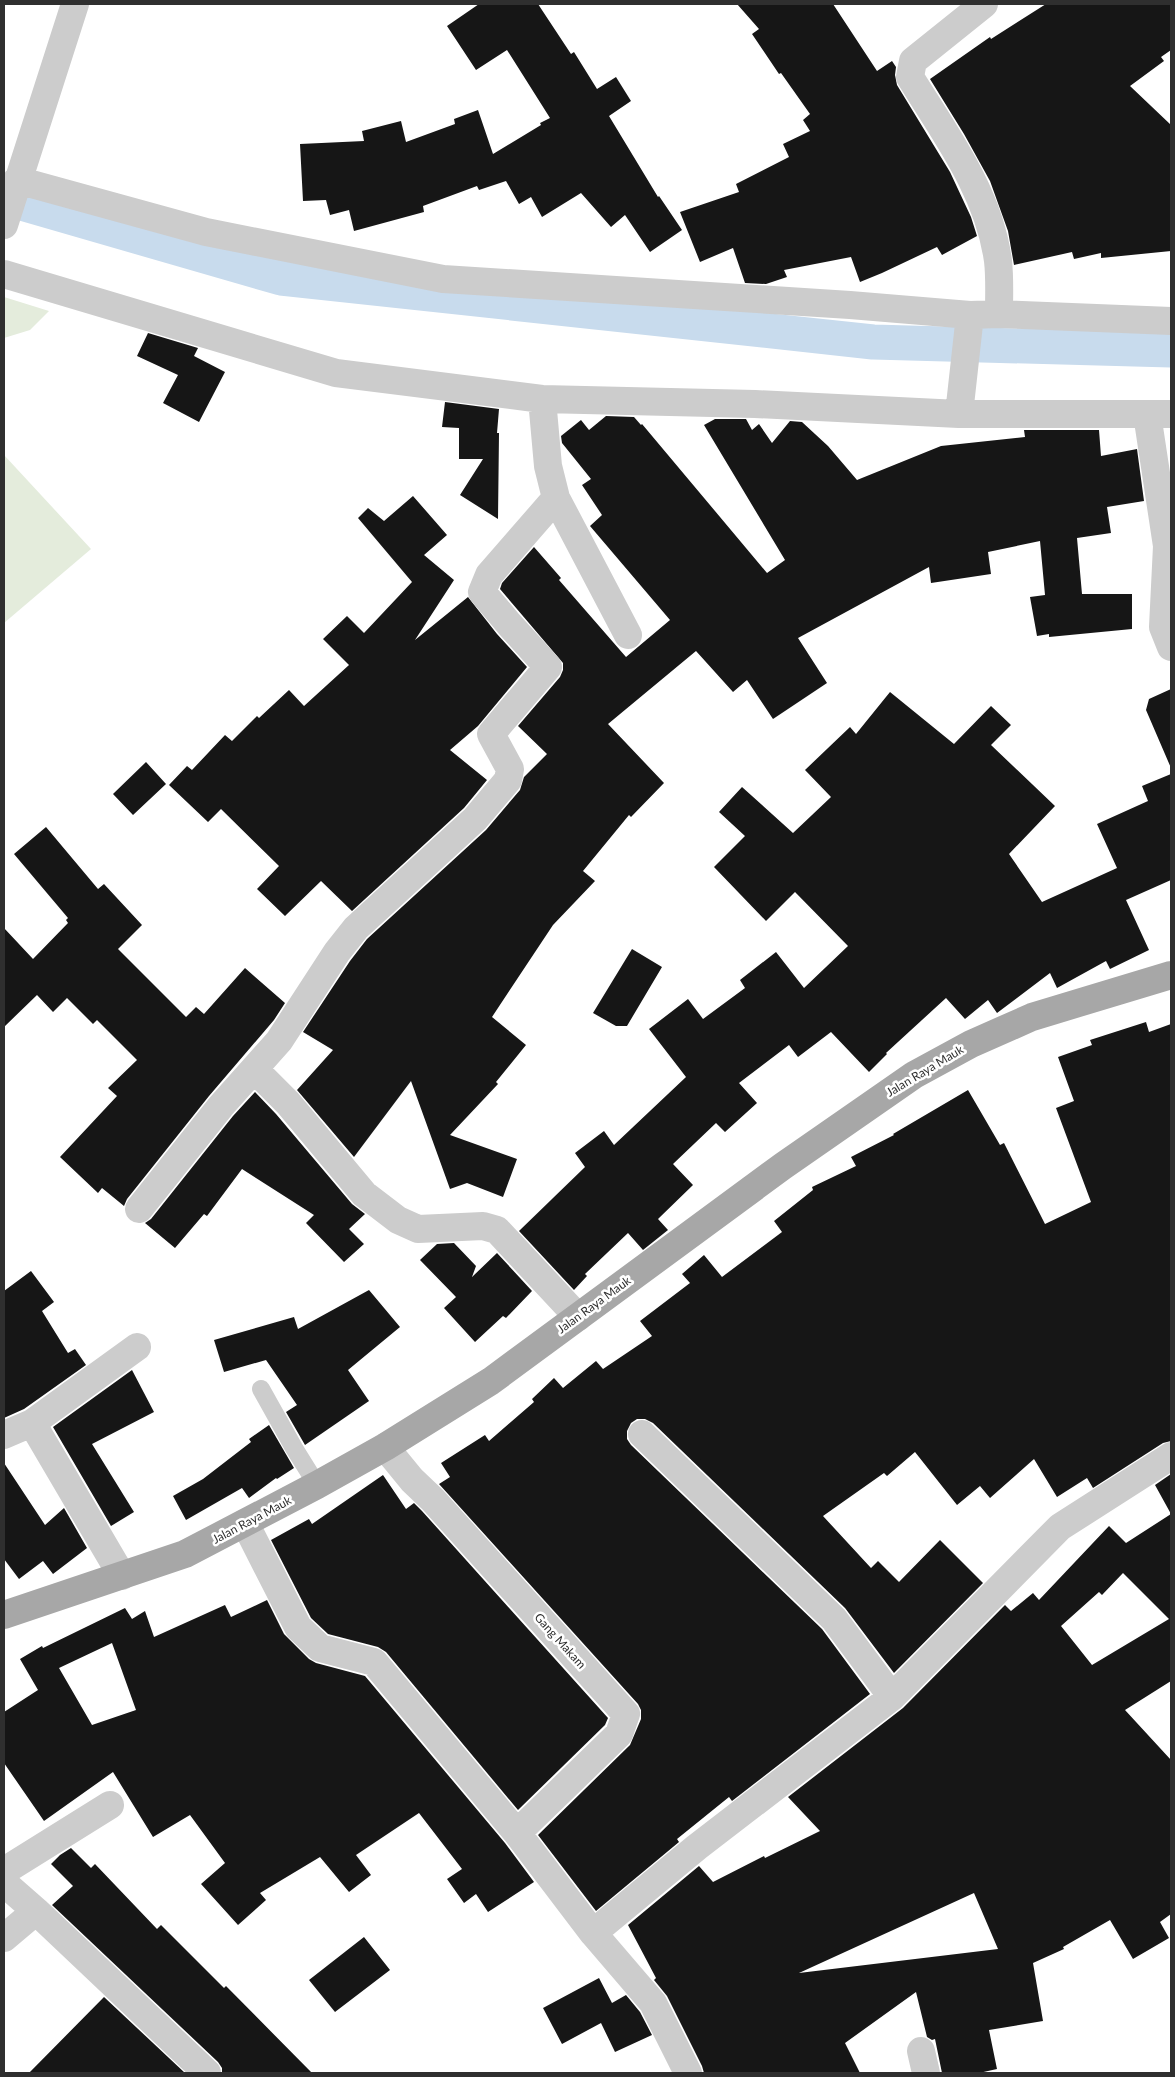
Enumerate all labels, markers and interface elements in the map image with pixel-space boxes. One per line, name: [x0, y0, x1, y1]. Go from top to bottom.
street label: Jalan Raya Mauk: [883, 1041, 967, 1100]
street label: Jalan Raya Mauk: [554, 1272, 634, 1336]
street label: Jalan Raya Mauk: [210, 1492, 295, 1547]
street label: Gang Makam: [532, 1610, 589, 1672]

